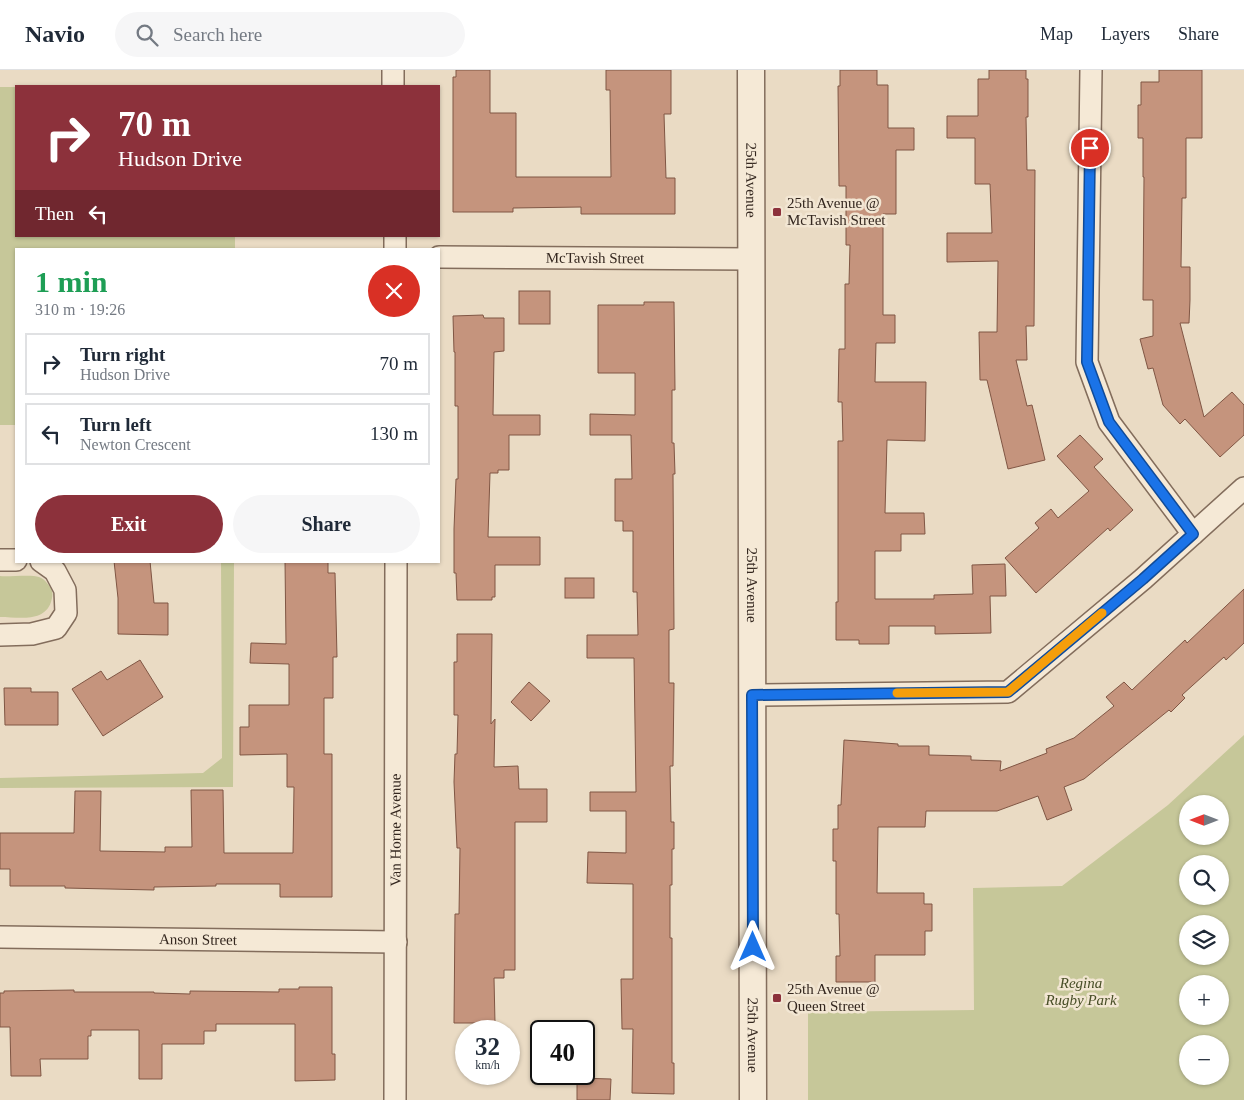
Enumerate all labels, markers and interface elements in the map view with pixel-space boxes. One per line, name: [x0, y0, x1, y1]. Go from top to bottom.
search box: [115, 12, 465, 57]
text: Navio: [25, 21, 85, 47]
icon: search: [133, 21, 161, 49]
text: Search here: [173, 24, 262, 45]
text: Map: [1040, 24, 1073, 44]
text: Layers: [1101, 24, 1150, 44]
text: Share: [1178, 24, 1219, 44]
icon: right: [35, 105, 100, 170]
text: 70 m: [118, 105, 191, 144]
pin: [1069, 127, 1111, 169]
icon: arrive: [1076, 134, 1104, 162]
street label: 25th Avenue: [743, 142, 759, 218]
text: Hudson Drive: [118, 146, 242, 171]
place label: 25th Avenue @ McTavish Street: [787, 195, 886, 228]
icon: left: [84, 200, 112, 228]
text: Then: [35, 203, 74, 224]
marker: 25th Avenue @ McTavish Street: [771, 206, 783, 218]
street label: McTavish Street: [546, 250, 645, 266]
text: 1 min: [35, 265, 108, 298]
button: close: [368, 265, 420, 317]
text: 310 m · 19:26: [35, 301, 125, 318]
text: Turn right: [80, 344, 165, 365]
icon: right: [37, 350, 65, 378]
text: 70 m: [379, 353, 418, 374]
text: Hudson Drive: [80, 366, 170, 383]
text: Turn left: [80, 414, 152, 435]
icon: left: [37, 420, 65, 448]
text: 130 m: [370, 423, 418, 444]
text: Newton Crescent: [80, 436, 191, 453]
button: Exit: [35, 495, 223, 553]
button: Share: [233, 495, 420, 553]
street label: 25th Avenue: [744, 547, 760, 623]
street label: Van Horne Avenue: [387, 773, 404, 887]
north arrow: [1179, 795, 1229, 845]
map controls: [1179, 795, 1229, 1085]
button: search: [1179, 855, 1229, 905]
button: layers: [1179, 915, 1229, 965]
position arrow: [726, 920, 778, 972]
street label: Anson Street: [159, 931, 238, 948]
park label: Regina Rugby Park: [1044, 975, 1117, 1008]
button: +: [1179, 975, 1229, 1025]
place label: 25th Avenue @ Queen Street: [787, 981, 880, 1014]
marker: 25th Avenue @ Queen Street: [771, 992, 783, 1004]
street label: 25th Avenue: [745, 997, 761, 1073]
speed limit sign: 40: [530, 1020, 595, 1085]
text: 32: [475, 1033, 500, 1060]
button: −: [1179, 1035, 1229, 1085]
text: km/h: [475, 1058, 500, 1072]

